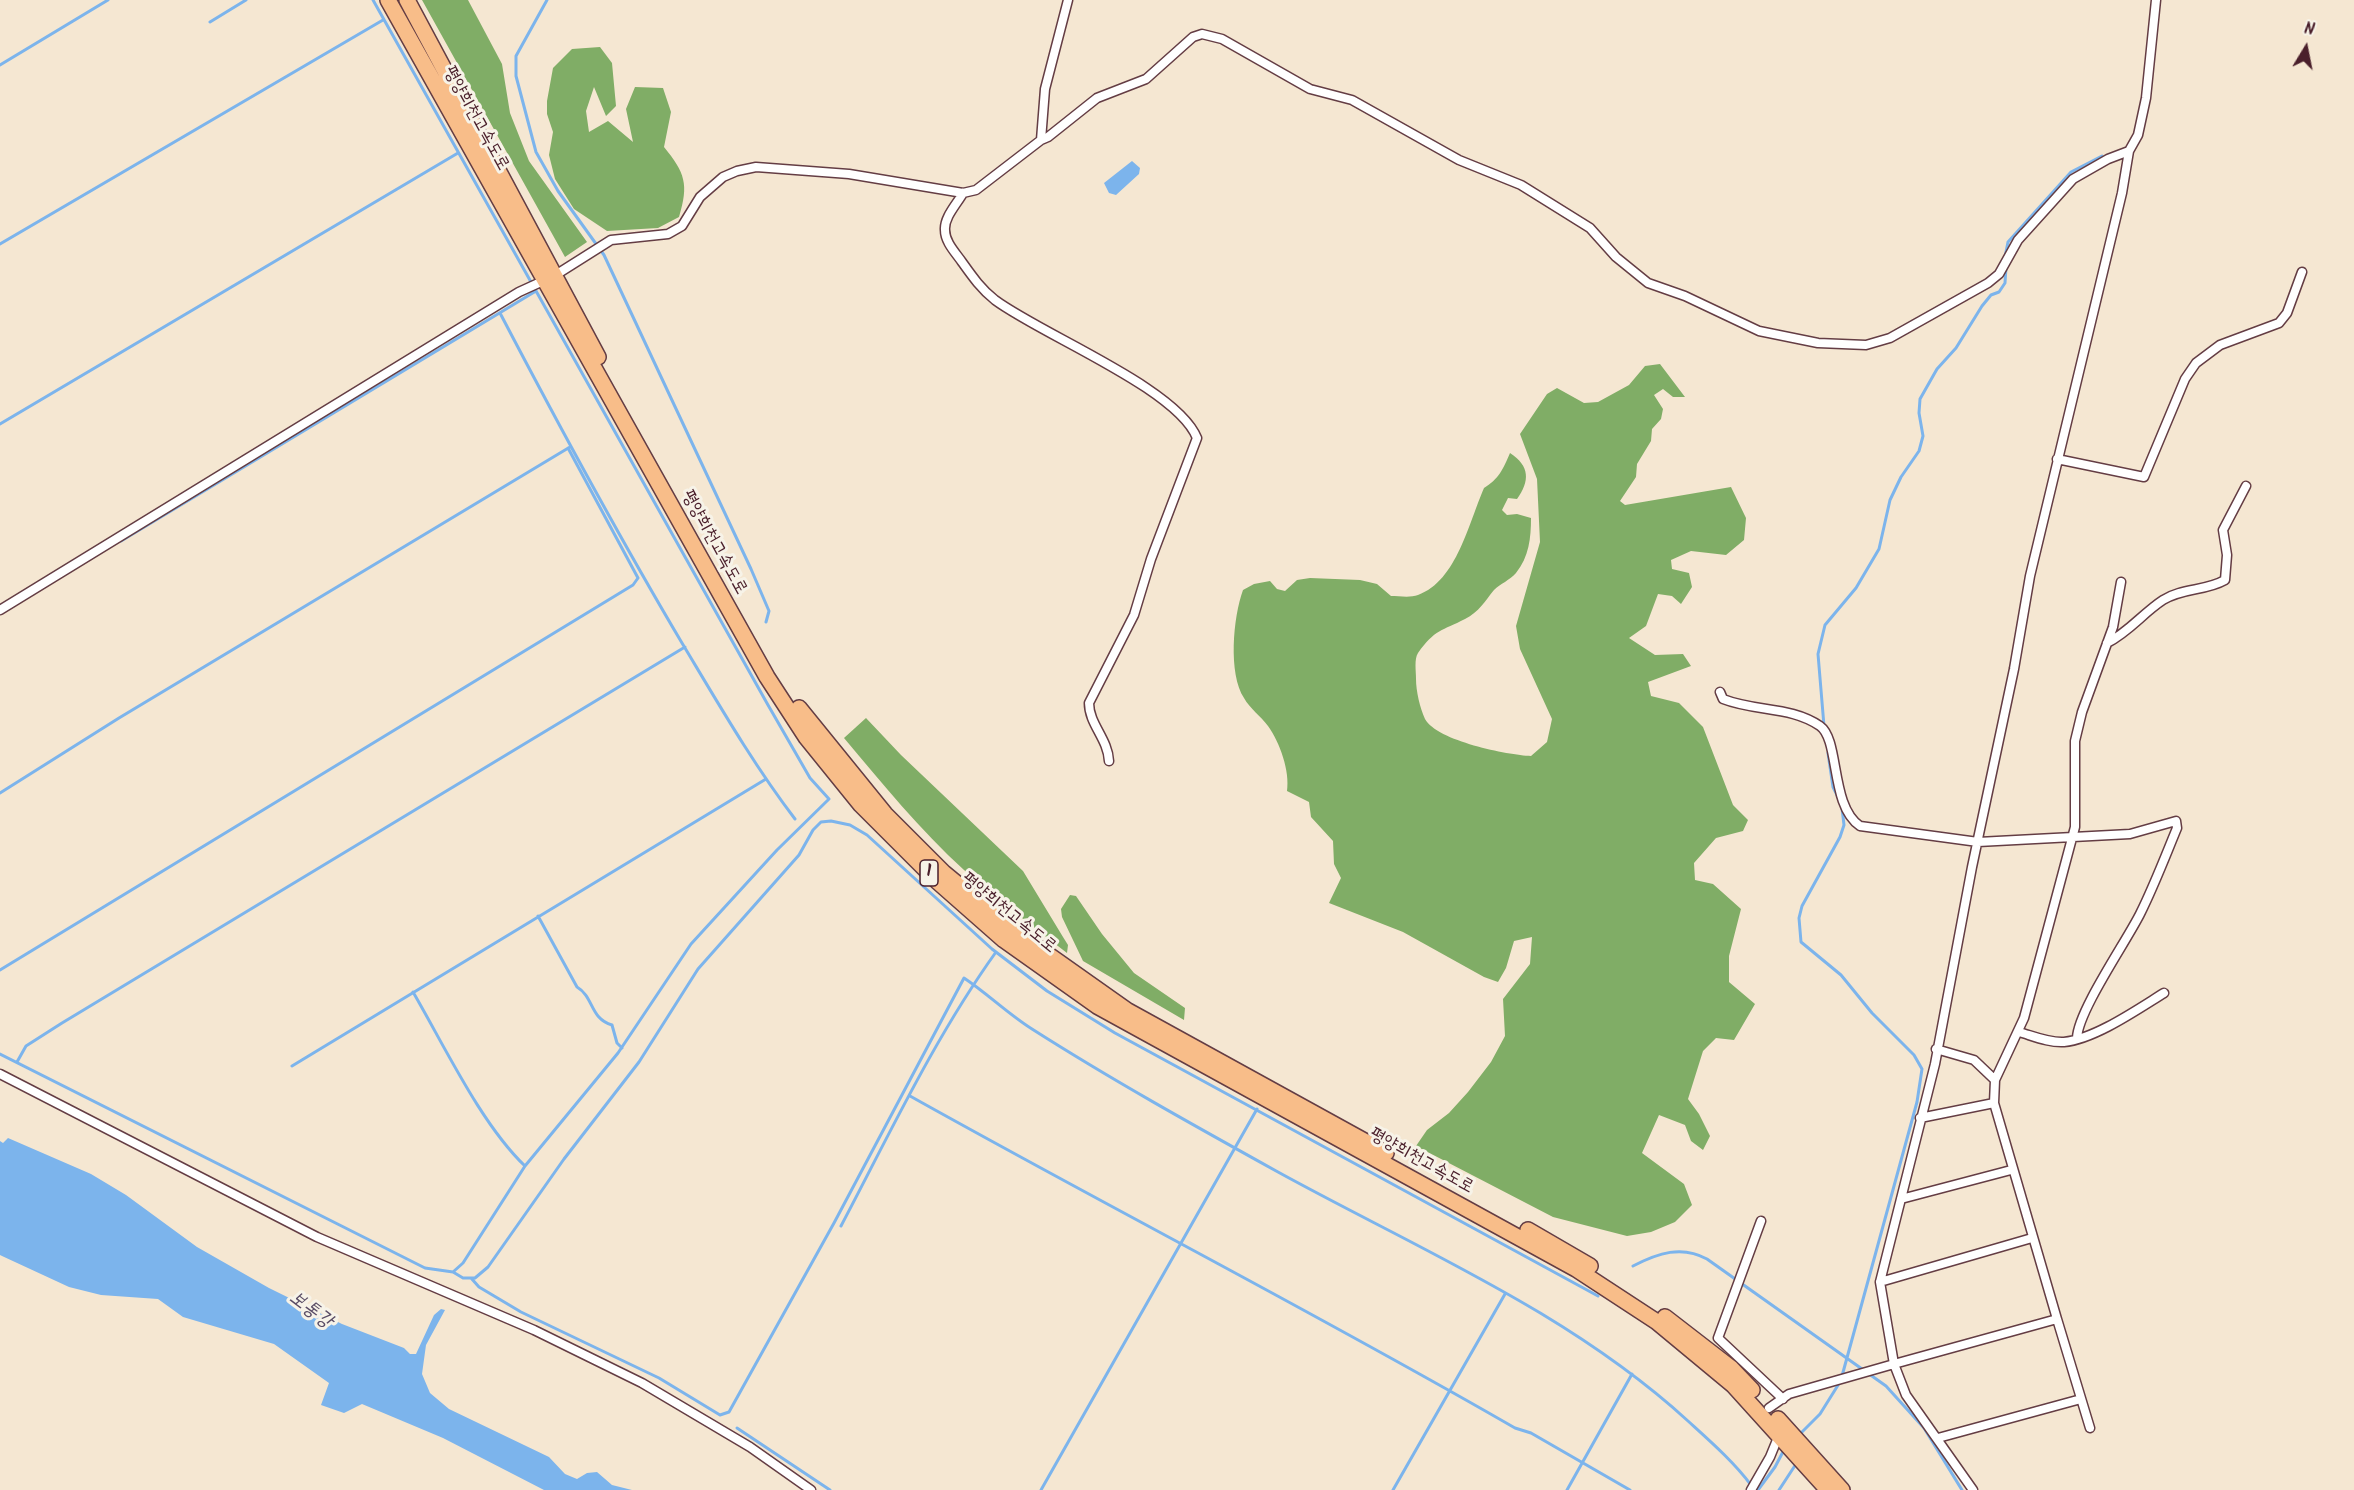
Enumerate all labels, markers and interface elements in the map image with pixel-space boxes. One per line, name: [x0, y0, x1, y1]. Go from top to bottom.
text: N: [2302, 17, 2316, 43]
north arrow: [2276, 18, 2336, 78]
street label: 평양희천고속도로: [437, 63, 513, 175]
street label: 평양희천고속도로: [675, 487, 751, 599]
road number: 1: [920, 860, 938, 886]
street label: 평양희천고속도로: [956, 869, 1060, 959]
street label: 평양희천고속도로: [1365, 1124, 1477, 1200]
water label: 보통강: [283, 1287, 337, 1335]

